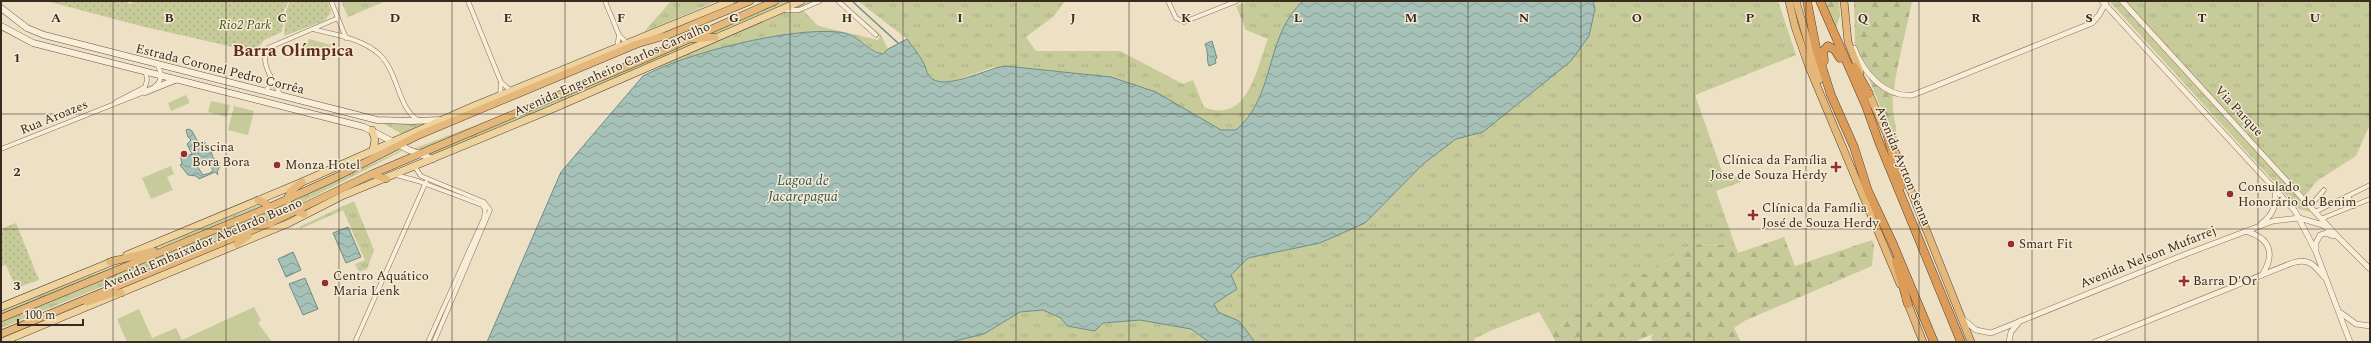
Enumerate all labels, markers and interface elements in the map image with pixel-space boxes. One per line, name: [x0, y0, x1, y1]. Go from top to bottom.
text: A: [51, 8, 61, 28]
text: B: [164, 8, 174, 28]
text: C: [277, 8, 287, 28]
text: D: [390, 8, 400, 28]
text: E: [504, 8, 513, 28]
text: F: [617, 8, 625, 28]
text: G: [729, 8, 739, 28]
text: H: [842, 8, 853, 28]
text: I: [957, 8, 963, 28]
text: J: [1070, 8, 1076, 28]
text: K: [1181, 8, 1191, 28]
text: L: [1294, 8, 1302, 28]
text: M: [1405, 8, 1418, 28]
text: N: [1519, 8, 1530, 28]
text: O: [1632, 8, 1642, 28]
text: P: [1746, 8, 1755, 28]
text: Q: [1858, 8, 1869, 28]
text: R: [1971, 8, 1981, 28]
text: S: [2085, 8, 2093, 28]
text: T: [2197, 8, 2207, 28]
text: U: [2310, 8, 2321, 28]
park label: Rio2 Park: [219, 15, 271, 35]
street label: Avenida Engenheiro Carlos Carvalho: [511, 17, 713, 121]
street label: Estrada Coronel Pedro Corrêa: [133, 38, 307, 100]
district label: Barra Olímpica: [232, 38, 354, 64]
text: 1: [13, 48, 21, 68]
street label: Via Parque: [2210, 81, 2268, 141]
street label: Rua Aroazes: [17, 94, 91, 140]
street label: Avenida Ayrton Senna: [1870, 103, 1937, 230]
place label: Piscina Bora Bora: [192, 137, 251, 172]
marker: Piscina Bora Bora: [179, 149, 189, 159]
place label: Clínica da Família Jose de Souza Herdy: [1710, 150, 1828, 185]
place label: Monza Hotel: [285, 155, 360, 175]
marker: Monza Hotel: [272, 160, 282, 170]
marker: Clínica da Família Jose de Souza Herdy: [1830, 161, 1842, 173]
text: 2: [13, 162, 21, 182]
water label: Lagoa de Jacarepaguá: [767, 170, 839, 207]
place label: Consulado Honorário do Benim: [2238, 177, 2357, 212]
marker: Consulado Honorário do Benim: [2225, 189, 2235, 199]
street label: Avenida Embaixador Abelardo Bueno: [99, 193, 305, 295]
place label: Clínica da Família José de Souza Herdy: [1762, 198, 1879, 233]
marker: Clínica da Família José de Souza Herdy: [1747, 209, 1759, 221]
street label: Avenida Nelson Mufarrej: [2077, 220, 2219, 294]
place label: Smart Fit: [2019, 234, 2073, 254]
marker: Smart Fit: [2006, 239, 2016, 249]
place label: Centro Aquático Maria Lenk: [333, 266, 429, 301]
place label: Barra D'Or: [2193, 271, 2257, 291]
marker: Barra D'Or: [2178, 275, 2190, 287]
text: 3: [13, 276, 21, 296]
marker: Centro Aquático Maria Lenk: [320, 278, 330, 288]
scale bar: [18, 301, 83, 327]
text: 100 m: [24, 306, 55, 325]

